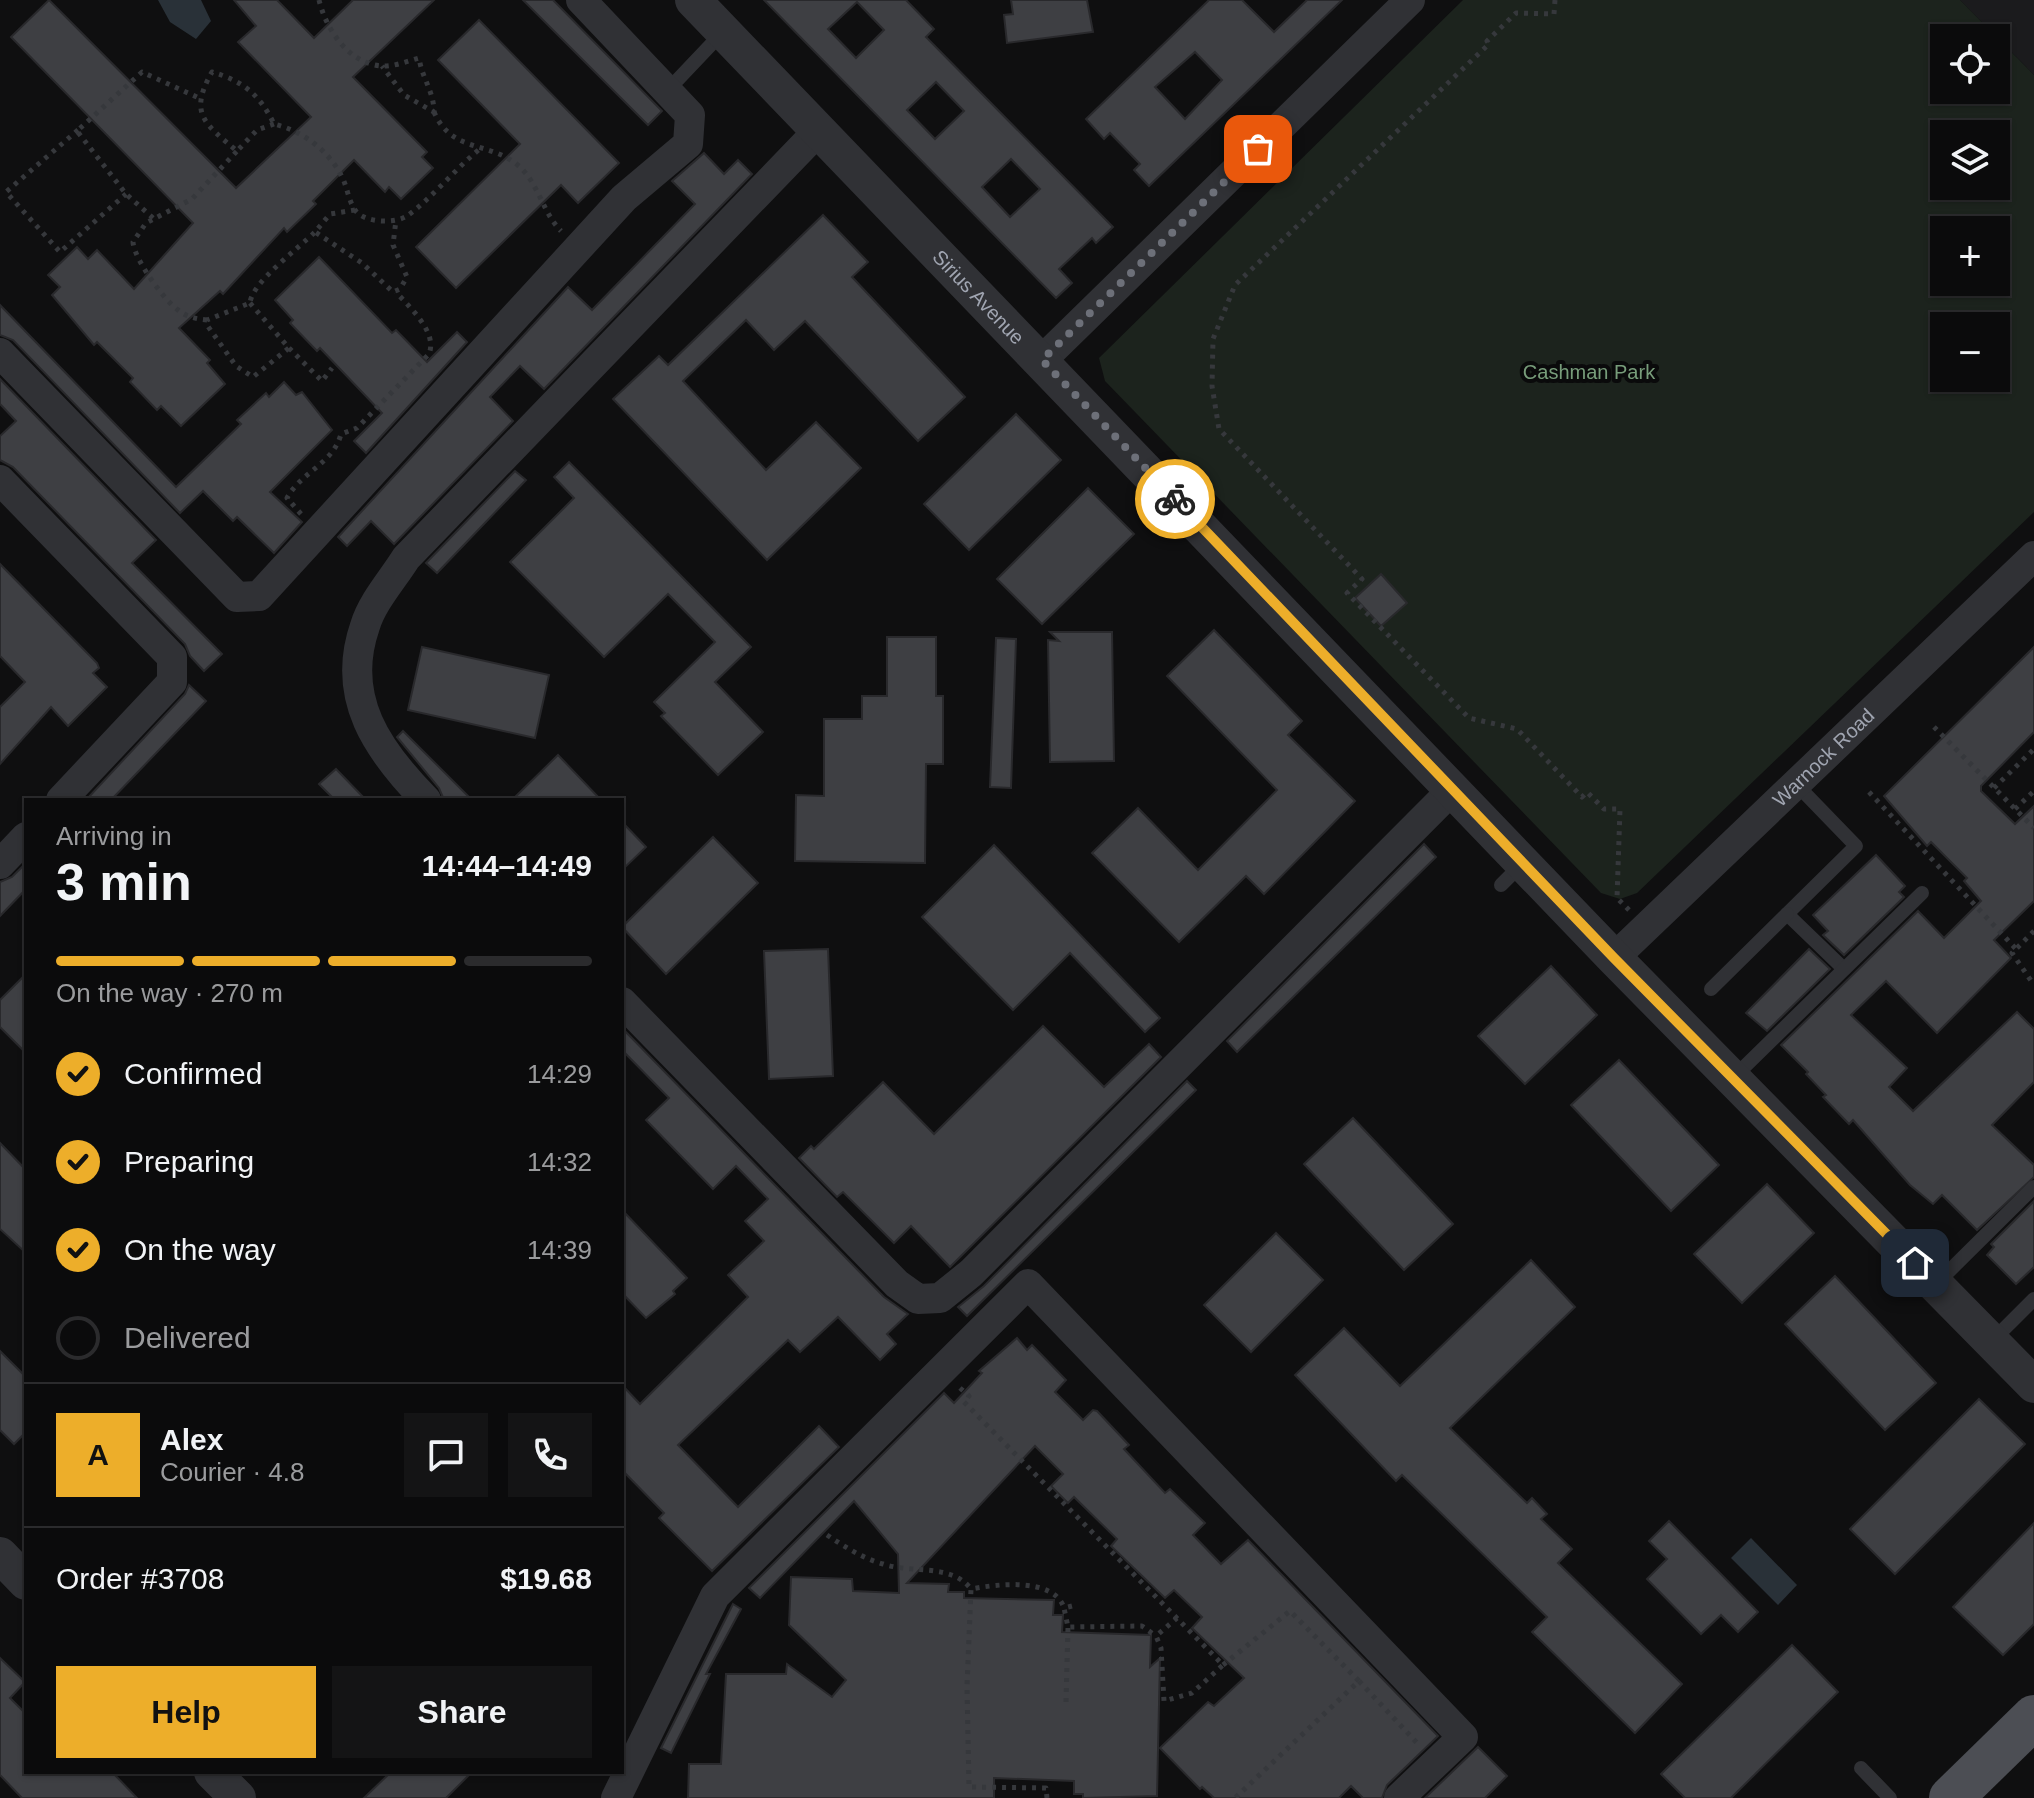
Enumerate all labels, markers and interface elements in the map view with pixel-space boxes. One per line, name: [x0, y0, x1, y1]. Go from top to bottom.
map controls: [1930, 24, 2010, 392]
button: locate: [1930, 24, 2010, 104]
pin: [1224, 115, 1292, 183]
button: layers: [1930, 120, 2010, 200]
icon: bag: [1236, 127, 1280, 171]
button: +: [1930, 216, 2010, 296]
street label: Sirius Avenue: [928, 245, 1029, 349]
button: −: [1930, 312, 2010, 392]
park label: Cashman Park: [1523, 361, 1656, 383]
courier: [1135, 459, 1215, 539]
icon: bike: [1153, 477, 1197, 521]
street label: Warnock Road: [1768, 704, 1879, 811]
text: Arriving in: [56, 821, 172, 851]
text: 14:44–14:49: [422, 849, 592, 882]
text: 3 min: [56, 853, 192, 911]
text: On the way · 270 m: [56, 978, 283, 1008]
icon: check: [56, 1052, 100, 1096]
text: Confirmed: [124, 1057, 262, 1090]
text: 14:29: [527, 1059, 592, 1089]
icon: check: [56, 1140, 100, 1184]
text: Preparing: [124, 1145, 254, 1178]
text: 14:32: [527, 1147, 592, 1177]
icon: check: [56, 1228, 100, 1272]
pin: [1881, 1229, 1949, 1297]
text: On the way: [124, 1233, 276, 1266]
text: 14:39: [527, 1235, 592, 1265]
icon: home: [1893, 1241, 1937, 1285]
text: Delivered: [124, 1321, 251, 1354]
button: chat: [404, 1413, 488, 1497]
button: phone: [508, 1413, 592, 1497]
text: Alex: [160, 1423, 223, 1456]
text: A: [87, 1438, 109, 1471]
text: Courier · 4.8: [160, 1457, 305, 1487]
text: Order #3708: [56, 1562, 224, 1595]
text: $19.68: [500, 1562, 592, 1595]
button: Help: [56, 1666, 316, 1758]
button: Share: [332, 1666, 592, 1758]

